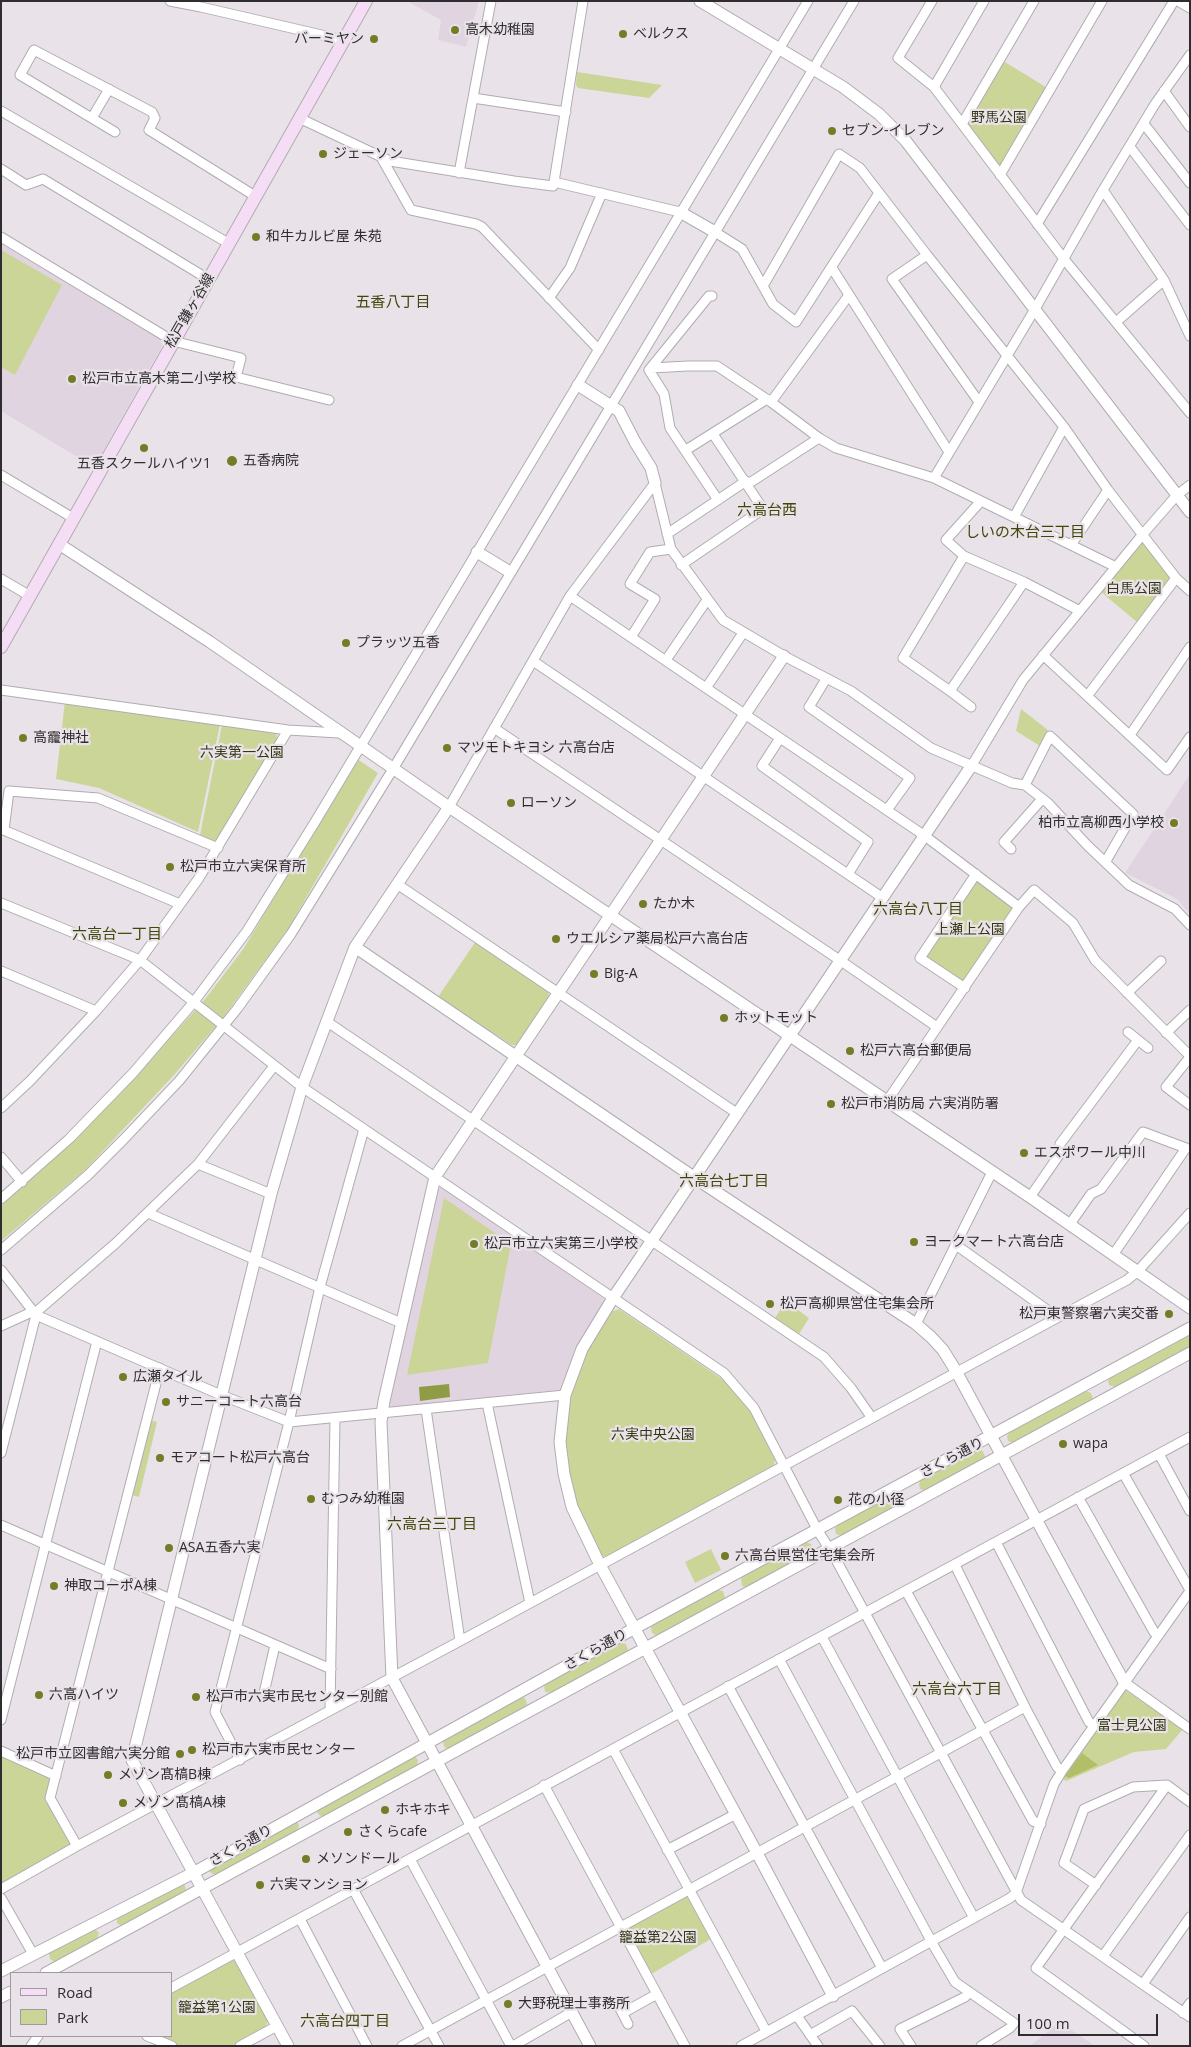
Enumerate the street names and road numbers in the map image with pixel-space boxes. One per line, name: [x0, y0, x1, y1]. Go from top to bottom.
street label: 松戸鎌ヶ谷線: [162, 270, 218, 352]
street label: さくら通り: [917, 1434, 987, 1482]
street label: さくら通り: [561, 1626, 631, 1674]
street label: さくら通り: [206, 1822, 276, 1870]

